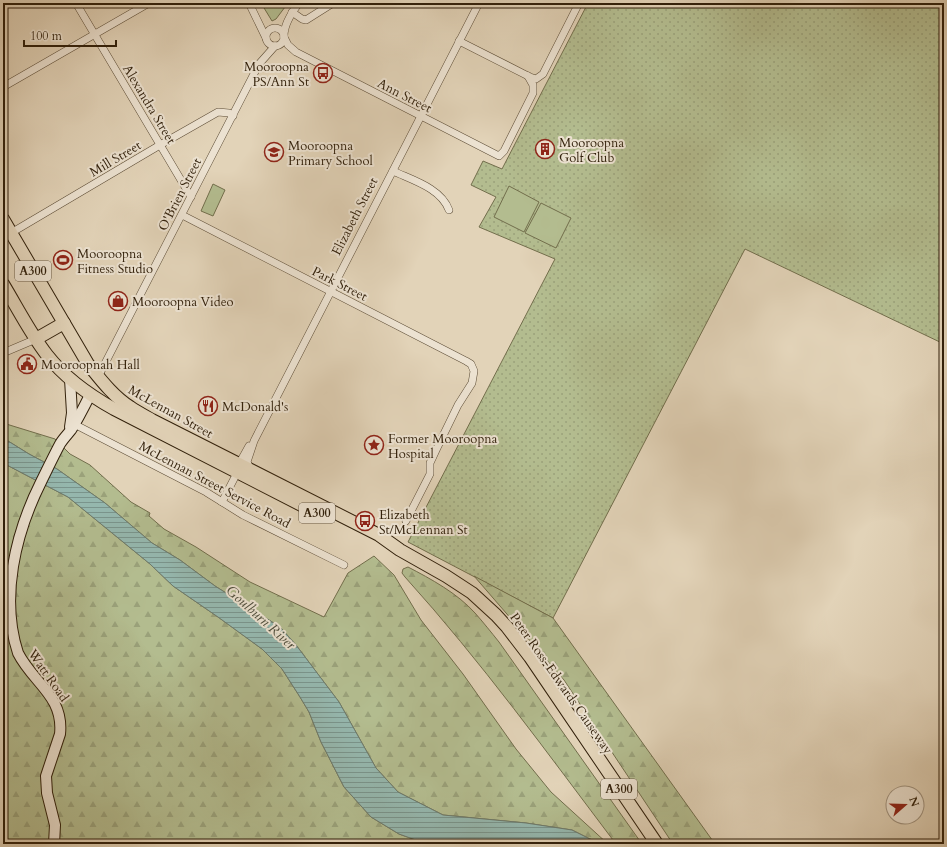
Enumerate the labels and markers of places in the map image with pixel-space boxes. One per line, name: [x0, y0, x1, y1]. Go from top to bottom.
place label: Mooroopna PS/Ann St: [244, 58, 309, 91]
bus stop icon: Mooroopna PS/Ann St: [312, 62, 334, 84]
place label: Mooroopna Golf Club: [559, 134, 624, 167]
place label: Mooroopna Primary School: [288, 137, 373, 170]
building icon: Mooroopna Golf Club: [534, 138, 556, 160]
school or university icon: Mooroopna Primary School: [263, 141, 285, 163]
place label: Mooroopna Fitness Studio: [77, 245, 153, 278]
sports icon: Mooroopna Fitness Studio: [52, 249, 74, 271]
shop icon: Mooroopna Video: [107, 290, 129, 312]
place label: Mooroopna Video: [132, 293, 234, 311]
public building icon: Mooroopnah Hall: [16, 353, 38, 375]
place label: Mooroopnah Hall: [41, 356, 140, 374]
restaurant icon: McDonald's: [197, 395, 219, 417]
place label: McDonald's: [222, 398, 288, 416]
place label: Former Mooroopna Hospital: [388, 430, 498, 463]
place icon: Former Mooroopna Hospital: [363, 434, 385, 456]
place label: Elizabeth St/McLennan St: [379, 506, 468, 539]
bus stop icon: Elizabeth St/McLennan St: [354, 510, 376, 532]

